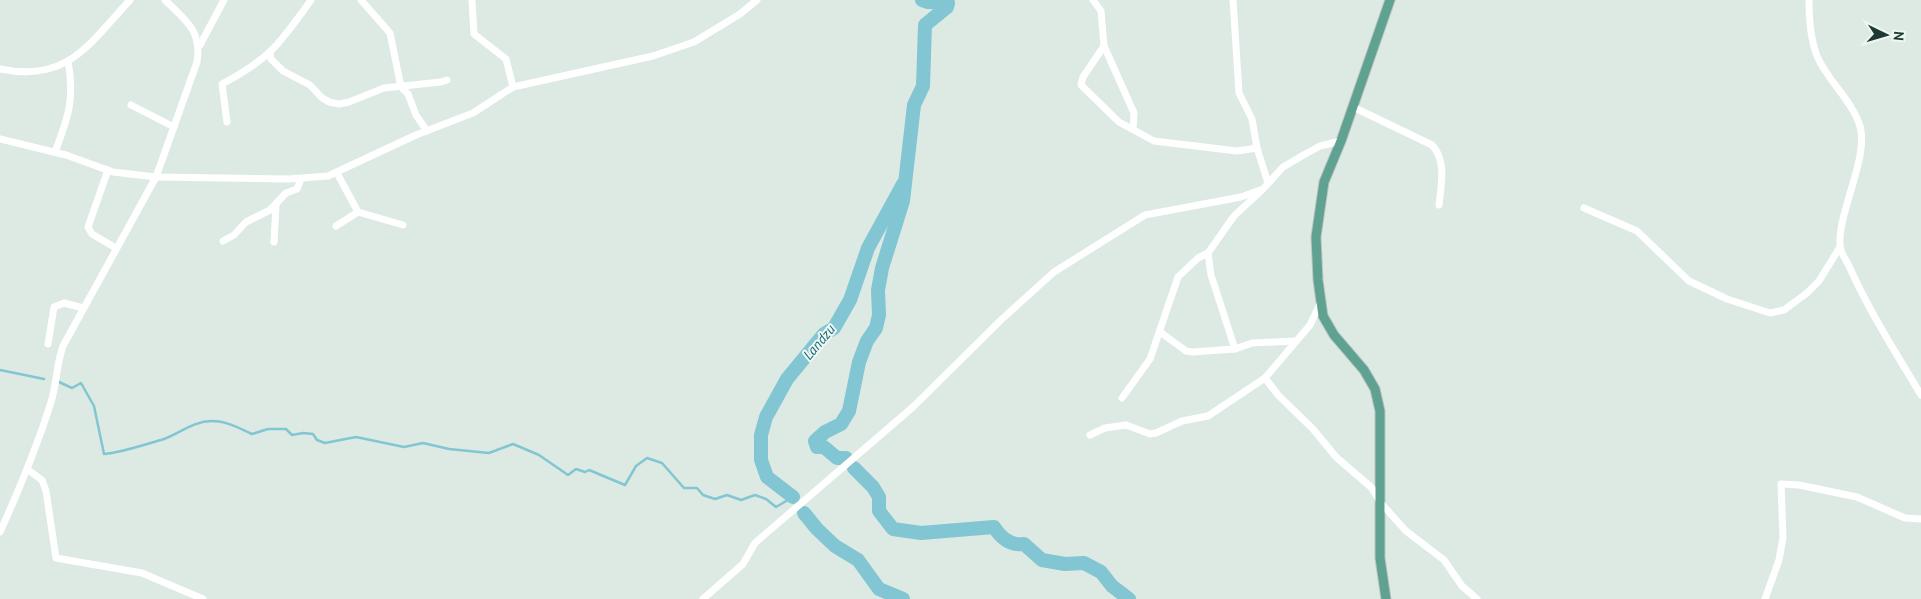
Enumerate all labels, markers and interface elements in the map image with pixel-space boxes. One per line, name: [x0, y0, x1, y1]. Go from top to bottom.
north arrow: [1861, 10, 1911, 60]
text: N: [1890, 31, 1908, 42]
water label: Landzu: [799, 321, 839, 363]

